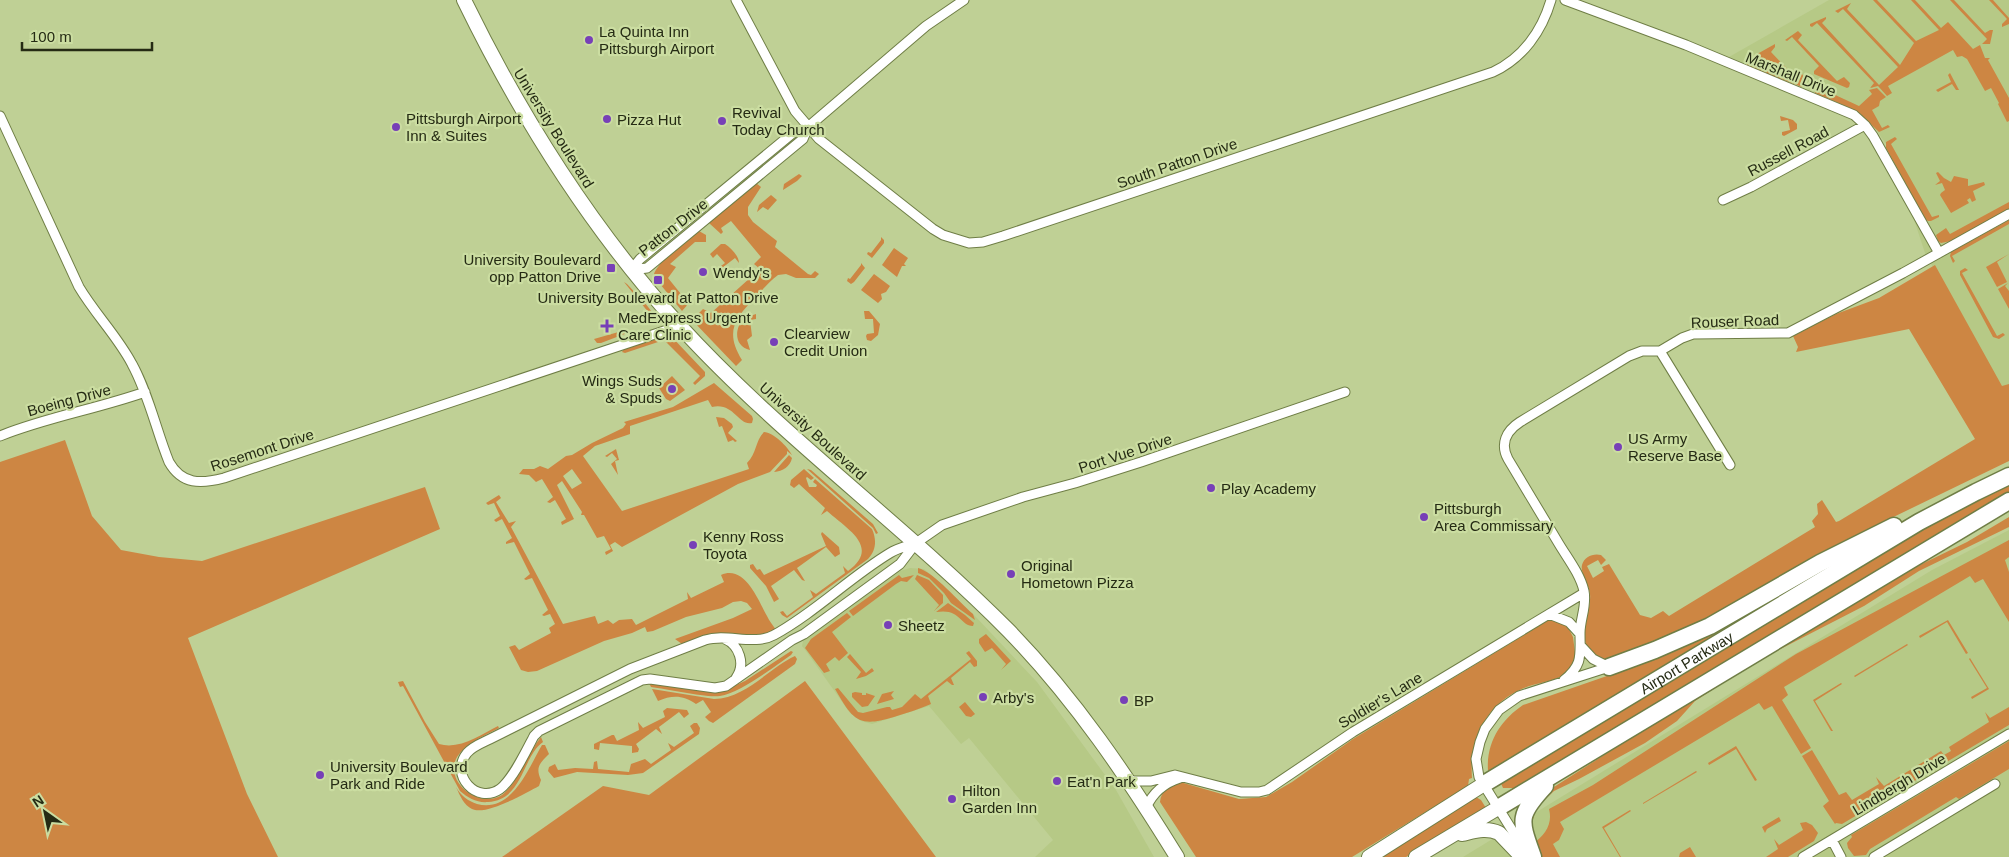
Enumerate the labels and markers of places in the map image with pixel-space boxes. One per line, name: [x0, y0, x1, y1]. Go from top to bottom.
place label: La Quinta Inn Pittsburgh Airport: [599, 23, 715, 57]
marker: La Quinta Inn Pittsburgh Airport: [583, 34, 595, 46]
place label: Revival Today Church: [732, 104, 825, 138]
place label: Pittsburgh Airport Inn & Suites: [406, 110, 522, 144]
place label: Pizza Hut: [617, 111, 682, 128]
marker: Pizza Hut: [601, 113, 613, 125]
marker: Revival Today Church: [716, 115, 728, 127]
marker: Pittsburgh Airport Inn & Suites: [390, 121, 402, 133]
place label: University Boulevard opp Patton Drive: [463, 251, 601, 285]
marker: University Boulevard opp Patton Drive: [605, 262, 617, 274]
place label: Wendy's: [713, 264, 770, 281]
marker: Wendy's: [697, 266, 709, 278]
marker: University Boulevard at Patton Drive: [652, 274, 664, 286]
place label: University Boulevard at Patton Drive: [538, 289, 778, 306]
place label: MedExpress Urgent Care Clinic: [618, 309, 751, 343]
marker: MedExpress Urgent Care Clinic: [600, 319, 614, 333]
place label: Clearview Credit Union: [784, 325, 867, 359]
marker: Clearview Credit Union: [768, 336, 780, 348]
place label: Wings Suds & Spuds: [582, 372, 662, 406]
marker: Wings Suds & Spuds: [666, 383, 678, 395]
place label: US Army Reserve Base: [1628, 430, 1722, 464]
marker: US Army Reserve Base: [1612, 441, 1624, 453]
place label: Play Academy: [1221, 480, 1317, 497]
marker: Play Academy: [1205, 482, 1217, 494]
place label: Pittsburgh Area Commissary: [1434, 500, 1554, 534]
marker: Pittsburgh Area Commissary: [1418, 511, 1430, 523]
place label: Kenny Ross Toyota: [703, 528, 784, 562]
marker: Kenny Ross Toyota: [687, 539, 699, 551]
place label: Original Hometown Pizza: [1021, 557, 1134, 591]
marker: Original Hometown Pizza: [1005, 568, 1017, 580]
place label: Sheetz: [898, 617, 945, 634]
marker: Sheetz: [882, 619, 894, 631]
place label: Arby's: [993, 689, 1034, 706]
marker: Arby's: [977, 691, 989, 703]
place label: BP: [1134, 692, 1154, 709]
marker: BP: [1118, 694, 1130, 706]
place label: University Boulevard Park and Ride: [330, 758, 468, 792]
marker: University Boulevard Park and Ride: [314, 769, 326, 781]
place label: Eat'n Park: [1067, 773, 1136, 790]
marker: Eat'n Park: [1051, 775, 1063, 787]
place label: Hilton Garden Inn: [962, 782, 1037, 816]
marker: Hilton Garden Inn: [946, 793, 958, 805]

